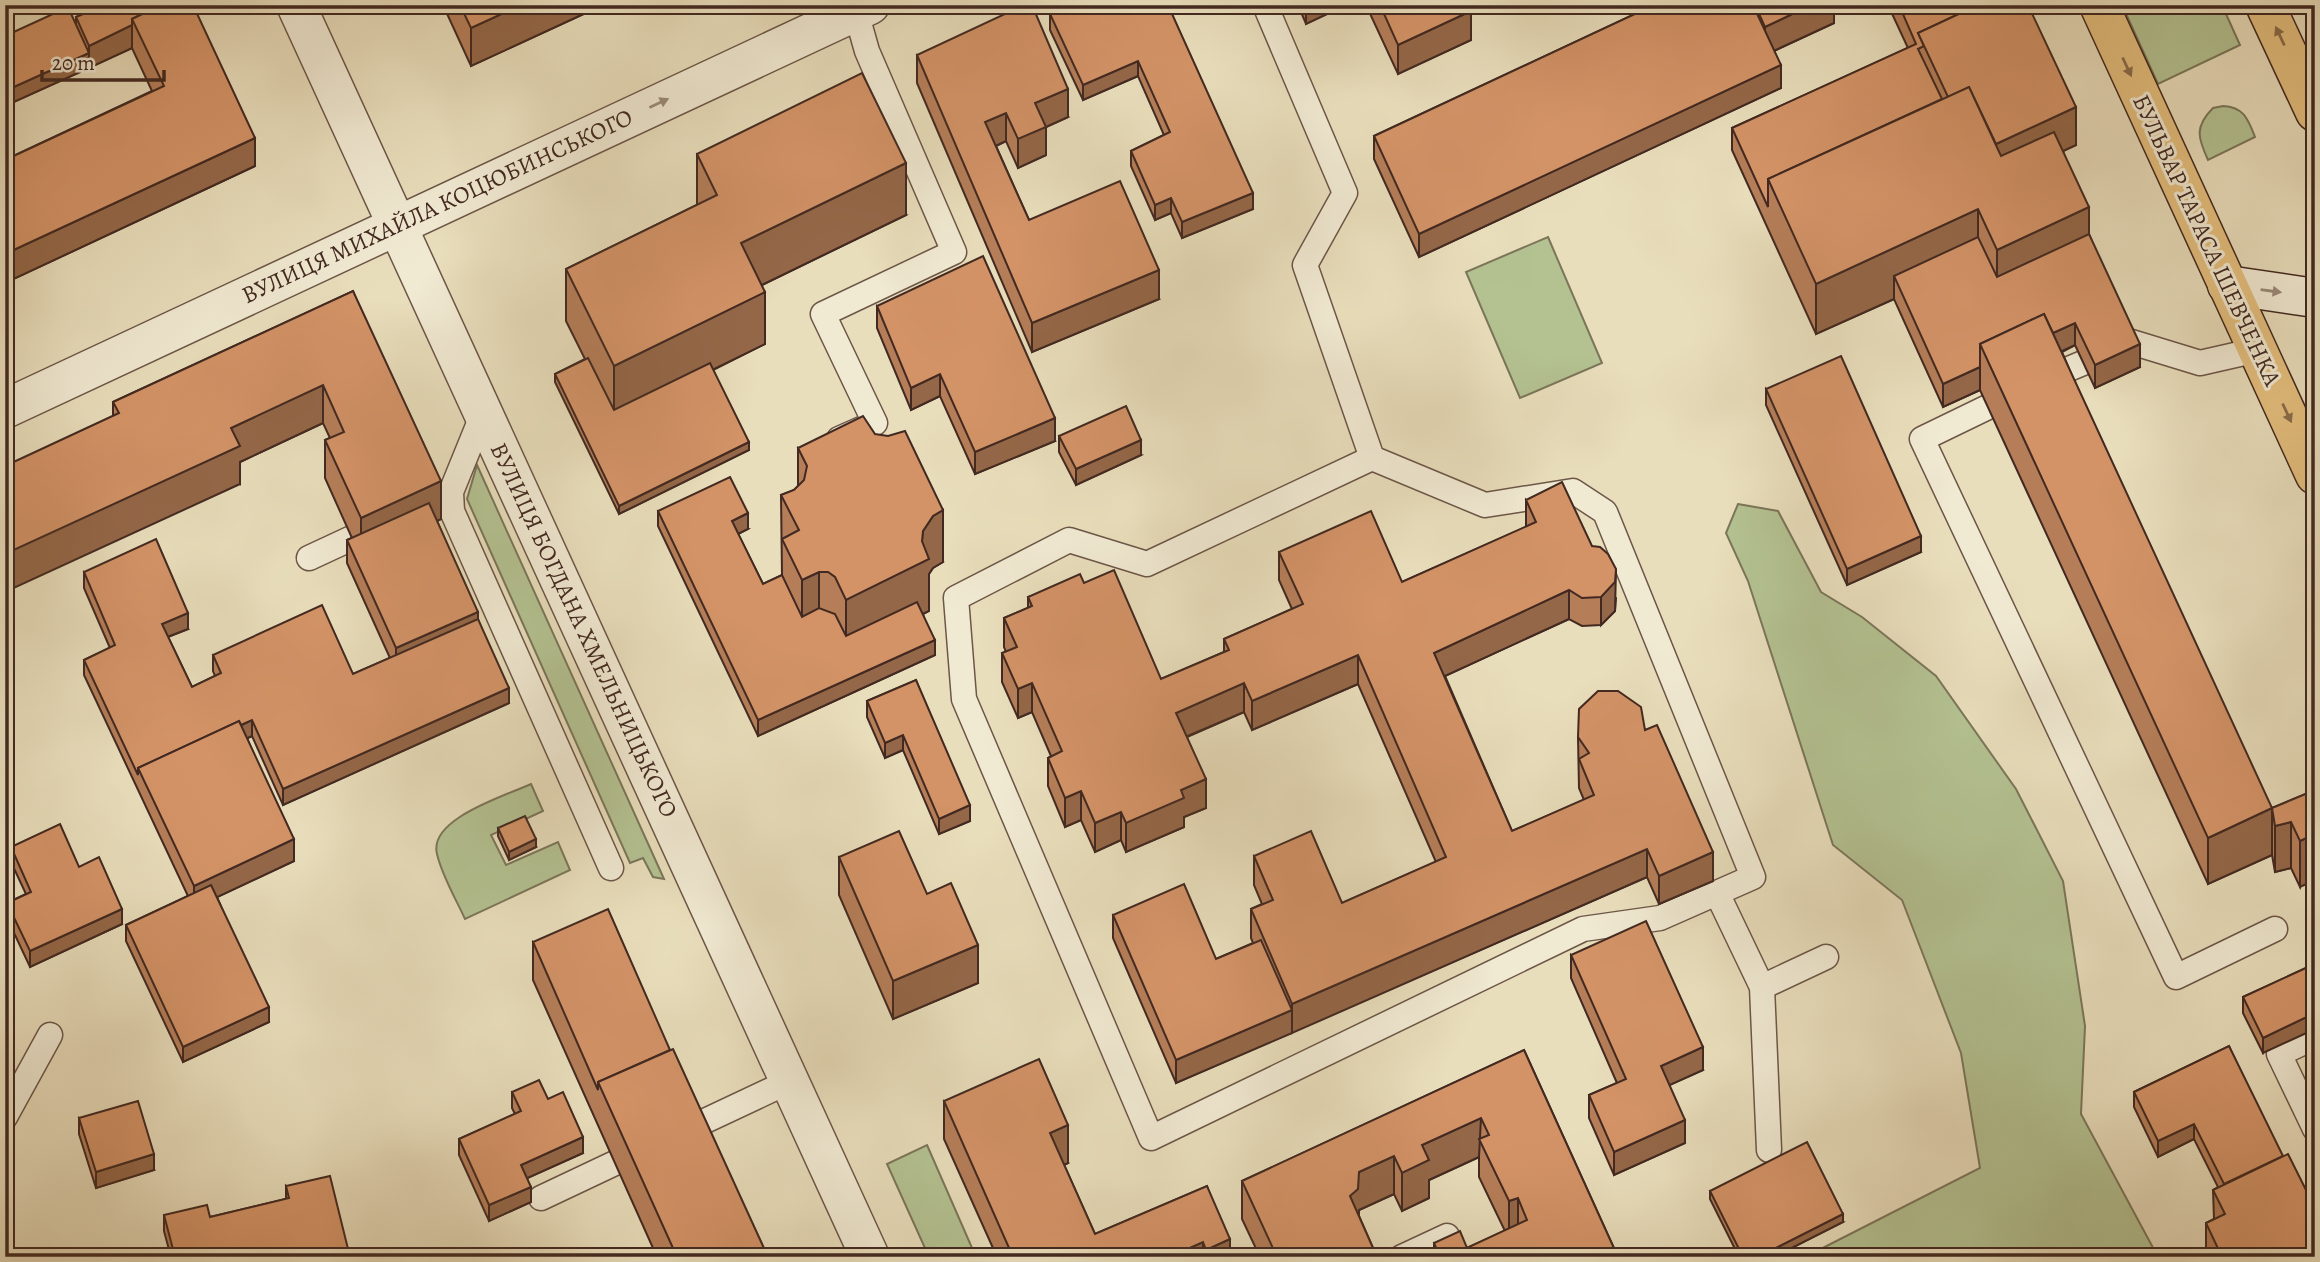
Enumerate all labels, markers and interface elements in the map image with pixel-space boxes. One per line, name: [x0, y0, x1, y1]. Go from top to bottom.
one-way arrow: [2274, 26, 2285, 46]
scale bar: [42, 38, 164, 82]
text: 20 m: [52, 49, 95, 77]
one-way arrow: [2122, 57, 2133, 77]
street label: БУЛЬВАР ТАРАСА ШЕВЧЕНКА: [2125, 89, 2289, 392]
one-way arrow: [649, 98, 669, 109]
street label: ВУЛИЦЯ МИХАЙЛА КОЦЮБИНСЬКОГО: [236, 101, 638, 311]
one-way arrow: [2260, 286, 2282, 297]
one-way arrow: [2281, 403, 2292, 424]
street label: ВУЛИЦЯ БОГДАНА ХМЕЛЬНИЦЬКОГО: [483, 437, 685, 823]

